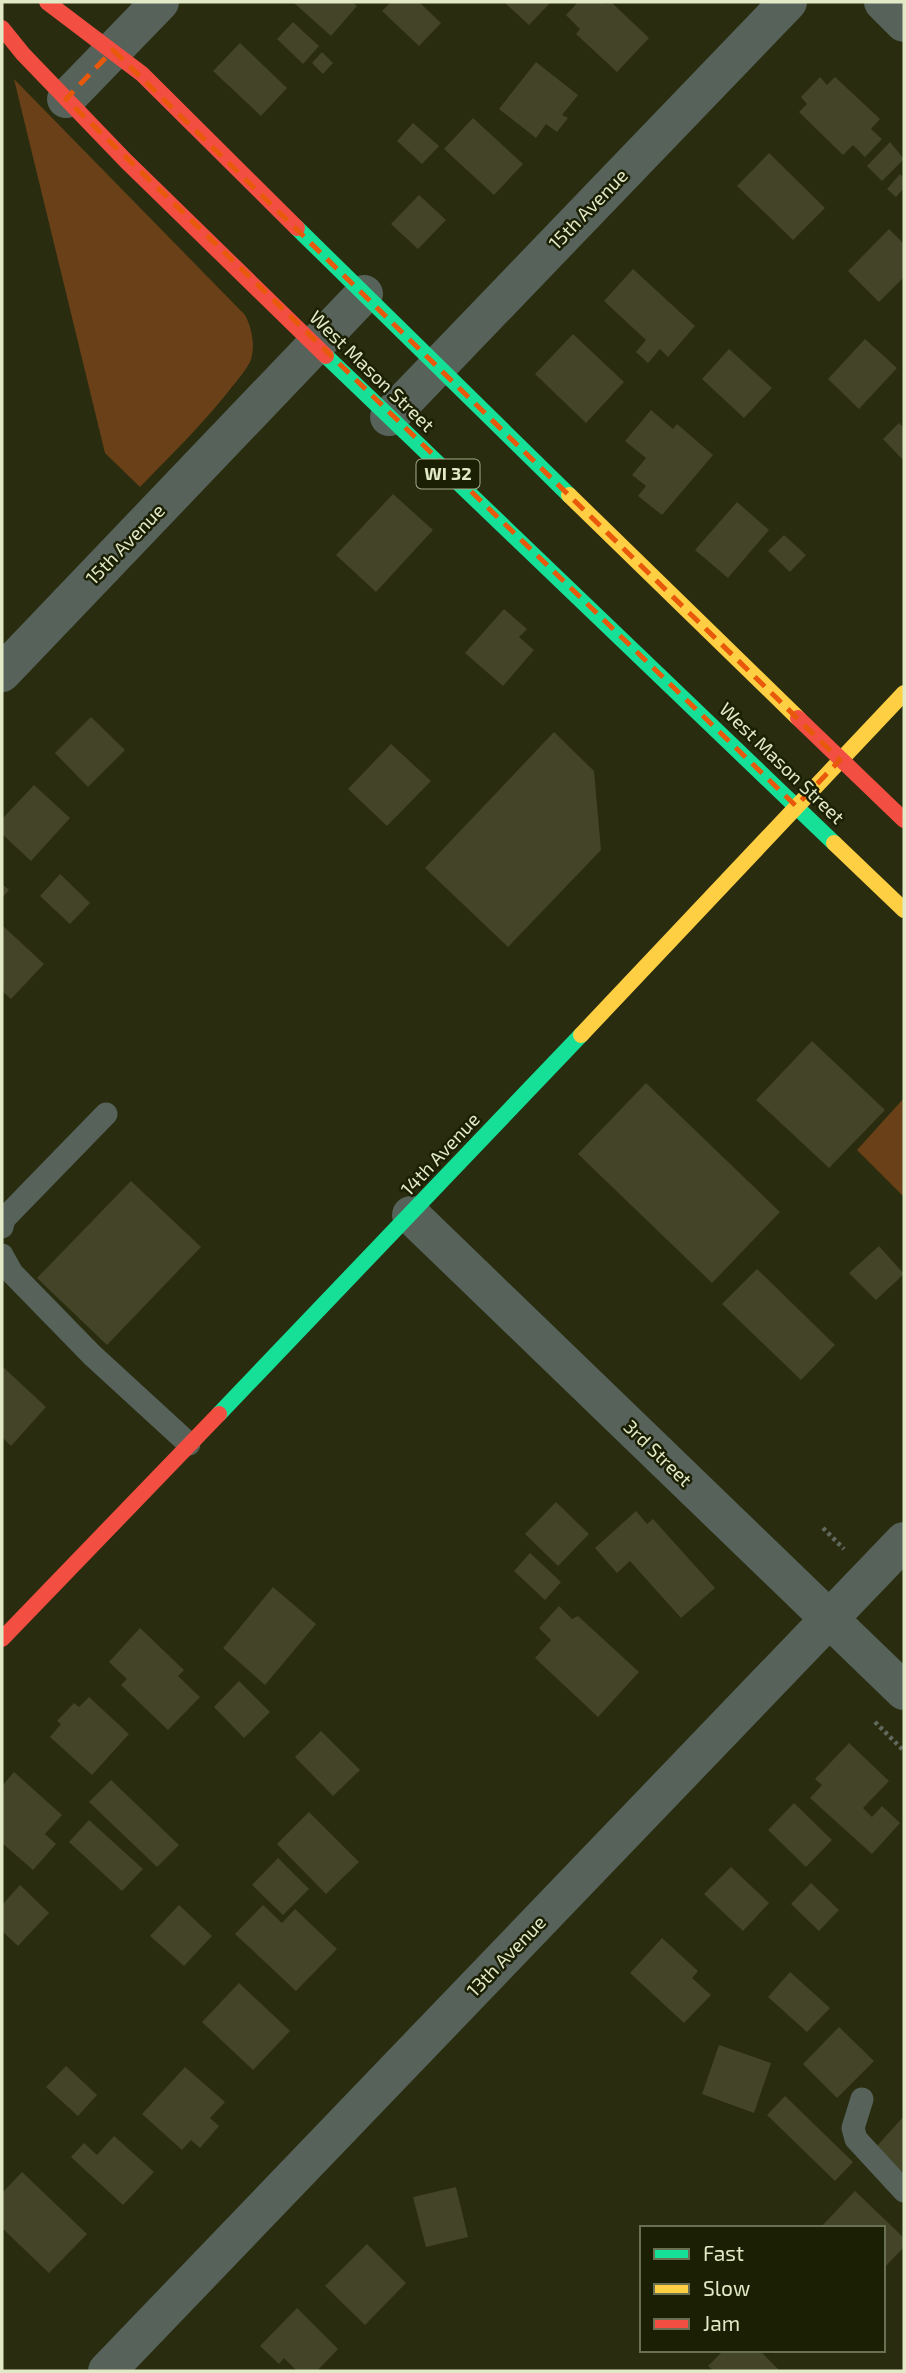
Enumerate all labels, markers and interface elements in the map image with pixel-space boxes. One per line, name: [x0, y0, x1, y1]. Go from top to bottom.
street label: 15th Avenue: [543, 163, 632, 254]
street label: West Mason Street: [305, 305, 440, 436]
road number: WI 32: [416, 460, 480, 488]
street label: 15th Avenue: [80, 498, 169, 589]
street label: West Mason Street: [715, 697, 850, 828]
street label: 14th Avenue: [395, 1107, 484, 1200]
street label: 3rd Street: [619, 1415, 697, 1491]
street label: 13th Avenue: [461, 1910, 550, 2001]
legend: [640, 2226, 885, 2352]
text: Fast: [703, 2240, 744, 2265]
text: Slow: [703, 2275, 750, 2300]
text: Jam: [703, 2310, 740, 2335]

